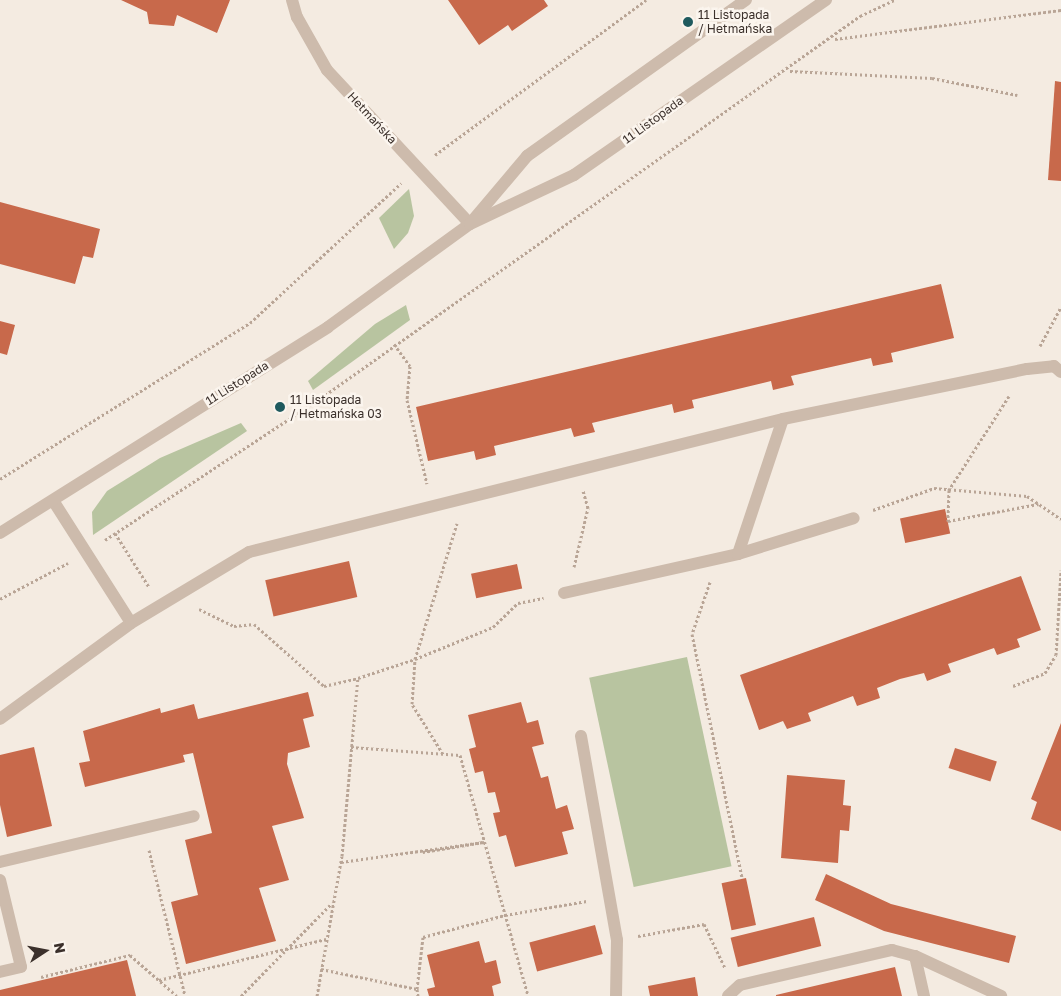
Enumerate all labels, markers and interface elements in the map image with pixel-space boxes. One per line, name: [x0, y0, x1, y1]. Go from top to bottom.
place label: 11 Listopada / Hetmańska: [698, 8, 772, 36]
marker: 11 Listopada / Hetmańska: [682, 16, 694, 28]
street label: Hetmańska: [344, 89, 400, 147]
street label: 11 Listopada: [620, 93, 686, 147]
street label: 11 Listopada: [203, 358, 271, 408]
place label: 11 Listopada / Hetmańska 03: [290, 393, 382, 421]
marker: 11 Listopada / Hetmańska 03: [274, 401, 286, 413]
north arrow: [20, 926, 70, 976]
text: N: [51, 941, 70, 955]

